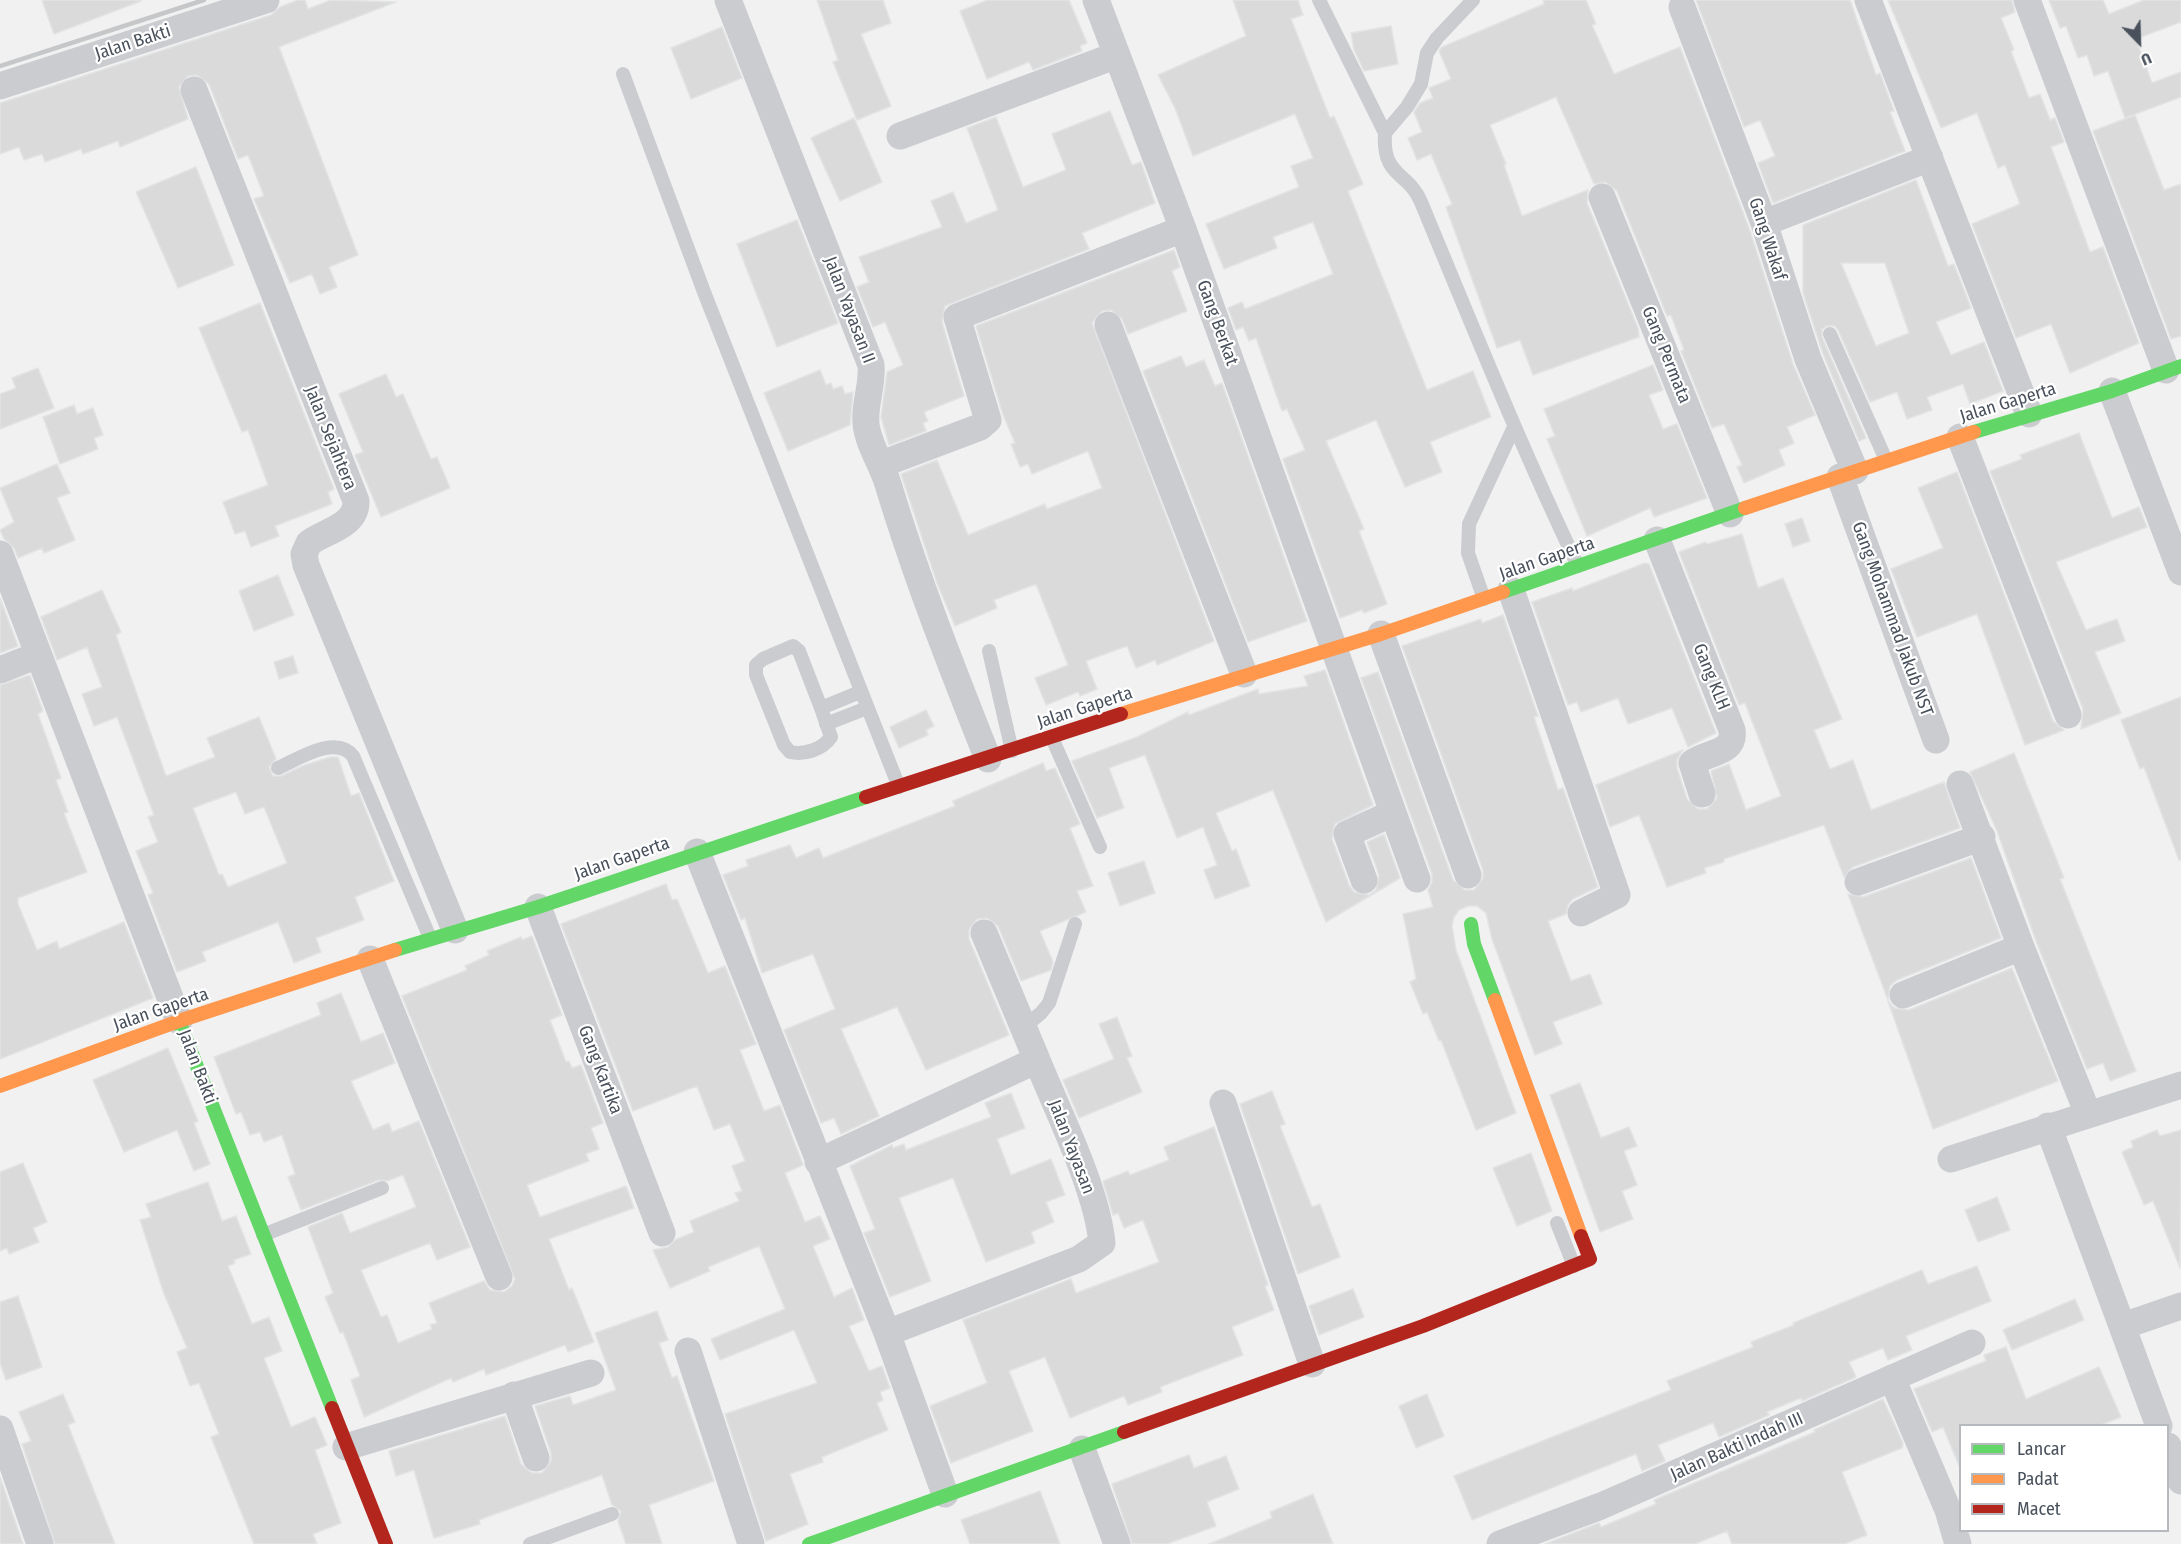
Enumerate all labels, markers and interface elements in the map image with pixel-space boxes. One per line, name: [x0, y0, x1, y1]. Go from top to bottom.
north arrow: [2109, 12, 2169, 72]
street label: Jalan Bakti: [92, 21, 174, 65]
text: U: [2138, 48, 2154, 70]
street label: Gang Wakaf: [1744, 195, 1790, 283]
street label: Jalan Yayasan II: [819, 253, 879, 367]
street label: Gang Berkat: [1192, 277, 1242, 369]
street label: Gang Permata: [1637, 303, 1695, 407]
street label: Jalan Gaperta: [1957, 378, 2059, 428]
street label: Jalan Sejahtera: [299, 383, 361, 493]
street label: Gang Mohammad Jakub NST: [1847, 519, 1937, 719]
street label: Jalan Gaperta: [1497, 533, 1597, 585]
street label: Gang KLH: [1688, 641, 1734, 713]
street label: Jalan Gaperta: [1034, 682, 1136, 734]
street label: Jalan Gaperta: [572, 833, 672, 885]
street label: Jalan Gaperta: [111, 984, 211, 1036]
street label: Gang Kartika: [573, 1023, 627, 1117]
street label: Jalan Bakti: [173, 1027, 221, 1107]
street label: Jalan Yayasan: [1043, 1097, 1099, 1197]
street label: Jalan Bakti Indah III: [1667, 1408, 1807, 1486]
legend: [1959, 1424, 2169, 1532]
text: Lancar: [2017, 1438, 2066, 1460]
text: Padat: [2017, 1468, 2059, 1490]
text: Macet: [2017, 1498, 2061, 1520]

